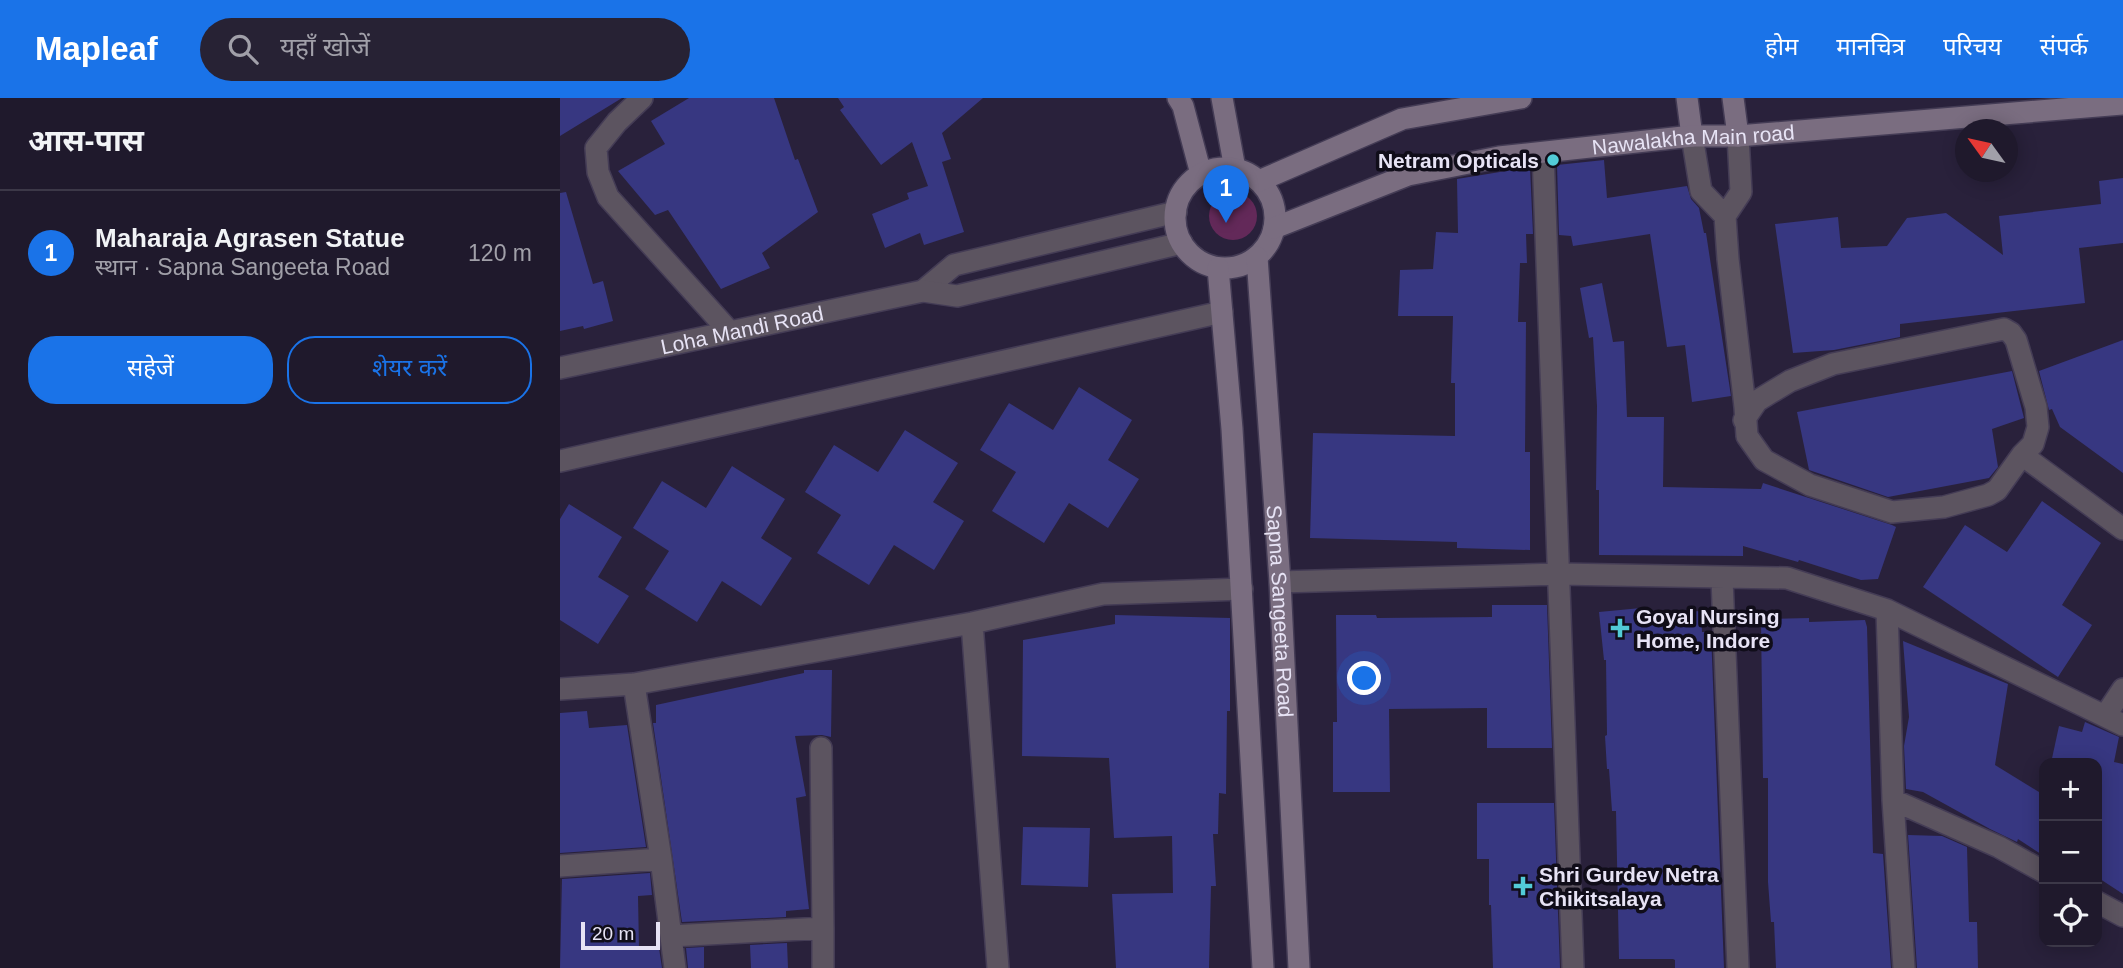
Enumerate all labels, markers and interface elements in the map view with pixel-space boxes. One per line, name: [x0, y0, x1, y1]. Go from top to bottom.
search box: [200, 18, 690, 81]
text: Mapleaf: [35, 30, 158, 67]
icon: search: [224, 30, 262, 68]
text: यहाँ खोजें: [280, 32, 370, 62]
text: होम: [1765, 33, 1798, 60]
text: मानचित्र: [1836, 33, 1905, 60]
text: परिचय: [1943, 33, 2002, 60]
text: संपर्क: [2040, 33, 2088, 60]
north arrow: [1955, 119, 2018, 182]
street label: Nawalakha Main road: [1591, 120, 1795, 158]
text: आस-पास: [28, 124, 144, 157]
place label: Netram Opticals: [1378, 149, 1539, 172]
marker: Netram Opticals: [1545, 152, 1561, 168]
pin: 1: [1203, 165, 1249, 223]
text: Maharaja Agrasen Statue: [95, 223, 405, 253]
text: 1: [45, 240, 57, 266]
text: 120 m: [468, 240, 532, 266]
text: स्थान · Sapna Sangeeta Road: [95, 254, 390, 280]
street label: Loha Mandi Road: [658, 301, 825, 358]
button: सहेजें: [28, 336, 273, 404]
button: शेयर करें: [287, 336, 532, 404]
street label: Sapna Sangeeta Road: [1263, 504, 1298, 718]
place label: Goyal Nursing Home, Indore: [1636, 605, 1780, 652]
marker: Goyal Nursing Home, Indore: [1610, 618, 1630, 638]
your location: [1347, 661, 1381, 695]
map controls: [2039, 758, 2102, 947]
button: +: [2039, 758, 2102, 821]
button: −: [2039, 821, 2102, 884]
place label: Shri Gurdev Netra Chikitsalaya: [1539, 863, 1719, 910]
marker: Shri Gurdev Netra Chikitsalaya: [1513, 876, 1533, 896]
button: locate: [2039, 884, 2102, 947]
scale bar: [581, 919, 660, 951]
text: 20 m: [592, 923, 634, 944]

